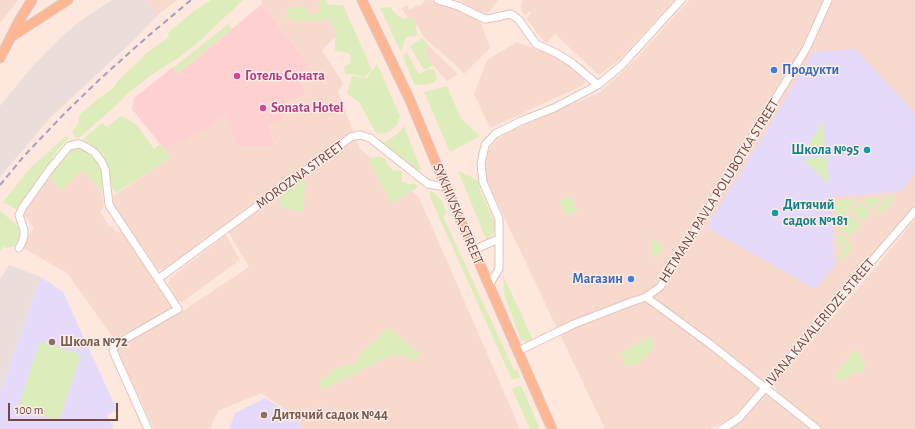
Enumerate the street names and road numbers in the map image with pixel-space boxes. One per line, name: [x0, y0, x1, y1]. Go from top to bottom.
street label: HETMANA PAVLA POLUBOTKA STREET: [655, 96, 783, 286]
street label: MOROZNA STREET: [253, 137, 347, 213]
street label: SYKHIVSKA STREET: [429, 161, 487, 267]
street label: IVANA KAVALERIDZE STREET: [762, 255, 878, 389]

